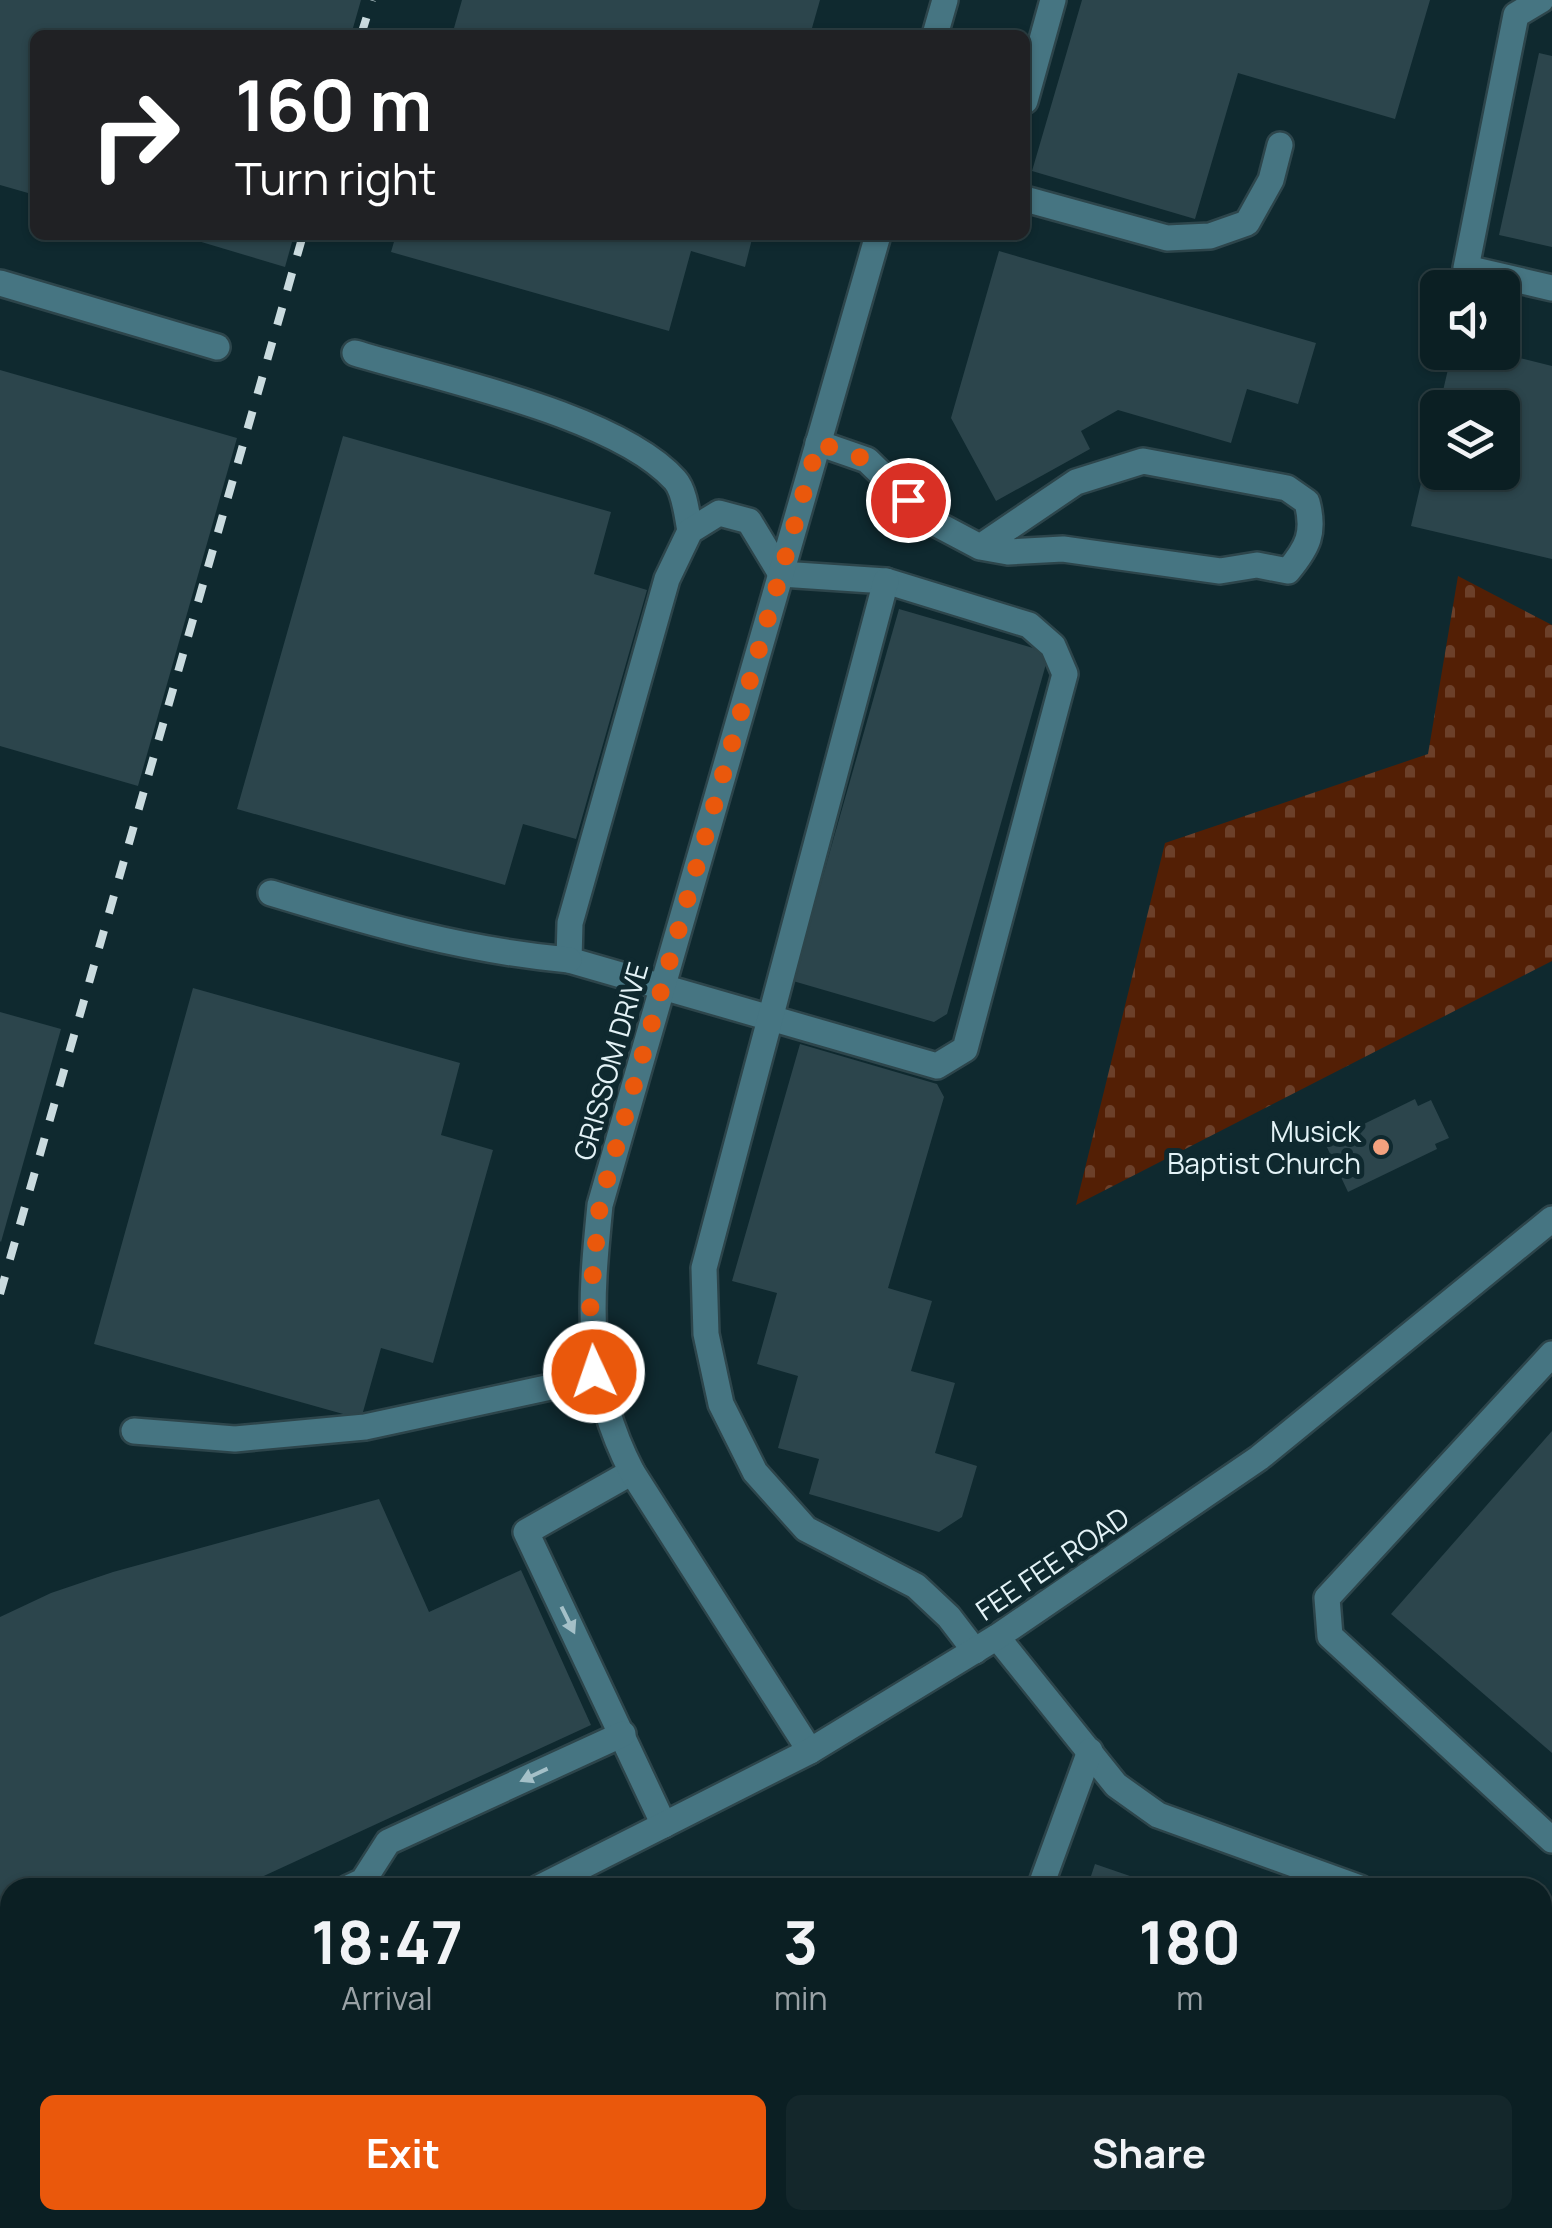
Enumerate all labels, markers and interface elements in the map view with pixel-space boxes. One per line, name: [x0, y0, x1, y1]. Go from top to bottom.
text: 160 m: [235, 56, 432, 152]
icon: right: [70, 70, 200, 200]
text: Turn right: [235, 147, 436, 209]
map controls: [1420, 270, 1520, 490]
button: sound: [1420, 270, 1520, 370]
button: layers: [1420, 390, 1520, 490]
pin: [866, 458, 951, 543]
icon: arrive: [881, 473, 936, 528]
street label: GRISSOM DRIVE: [564, 958, 656, 1164]
place label: Musick Baptist Church: [1167, 1112, 1362, 1182]
marker: Musick Baptist Church: [1370, 1136, 1392, 1158]
position arrow: [542, 1320, 646, 1424]
street label: FEE FEE ROAD: [968, 1498, 1136, 1628]
one-way arrow: [560, 1606, 577, 1635]
one-way arrow: [519, 1767, 549, 1783]
text: 18:47: [311, 1900, 463, 1982]
text: 3: [783, 1900, 818, 1982]
text: 180: [1139, 1900, 1241, 1982]
text: Arrival: [341, 1976, 433, 2020]
text: min: [774, 1976, 828, 2020]
text: m: [1176, 1976, 1203, 2020]
button: Exit: [40, 2095, 766, 2210]
button: Share: [786, 2095, 1512, 2210]

